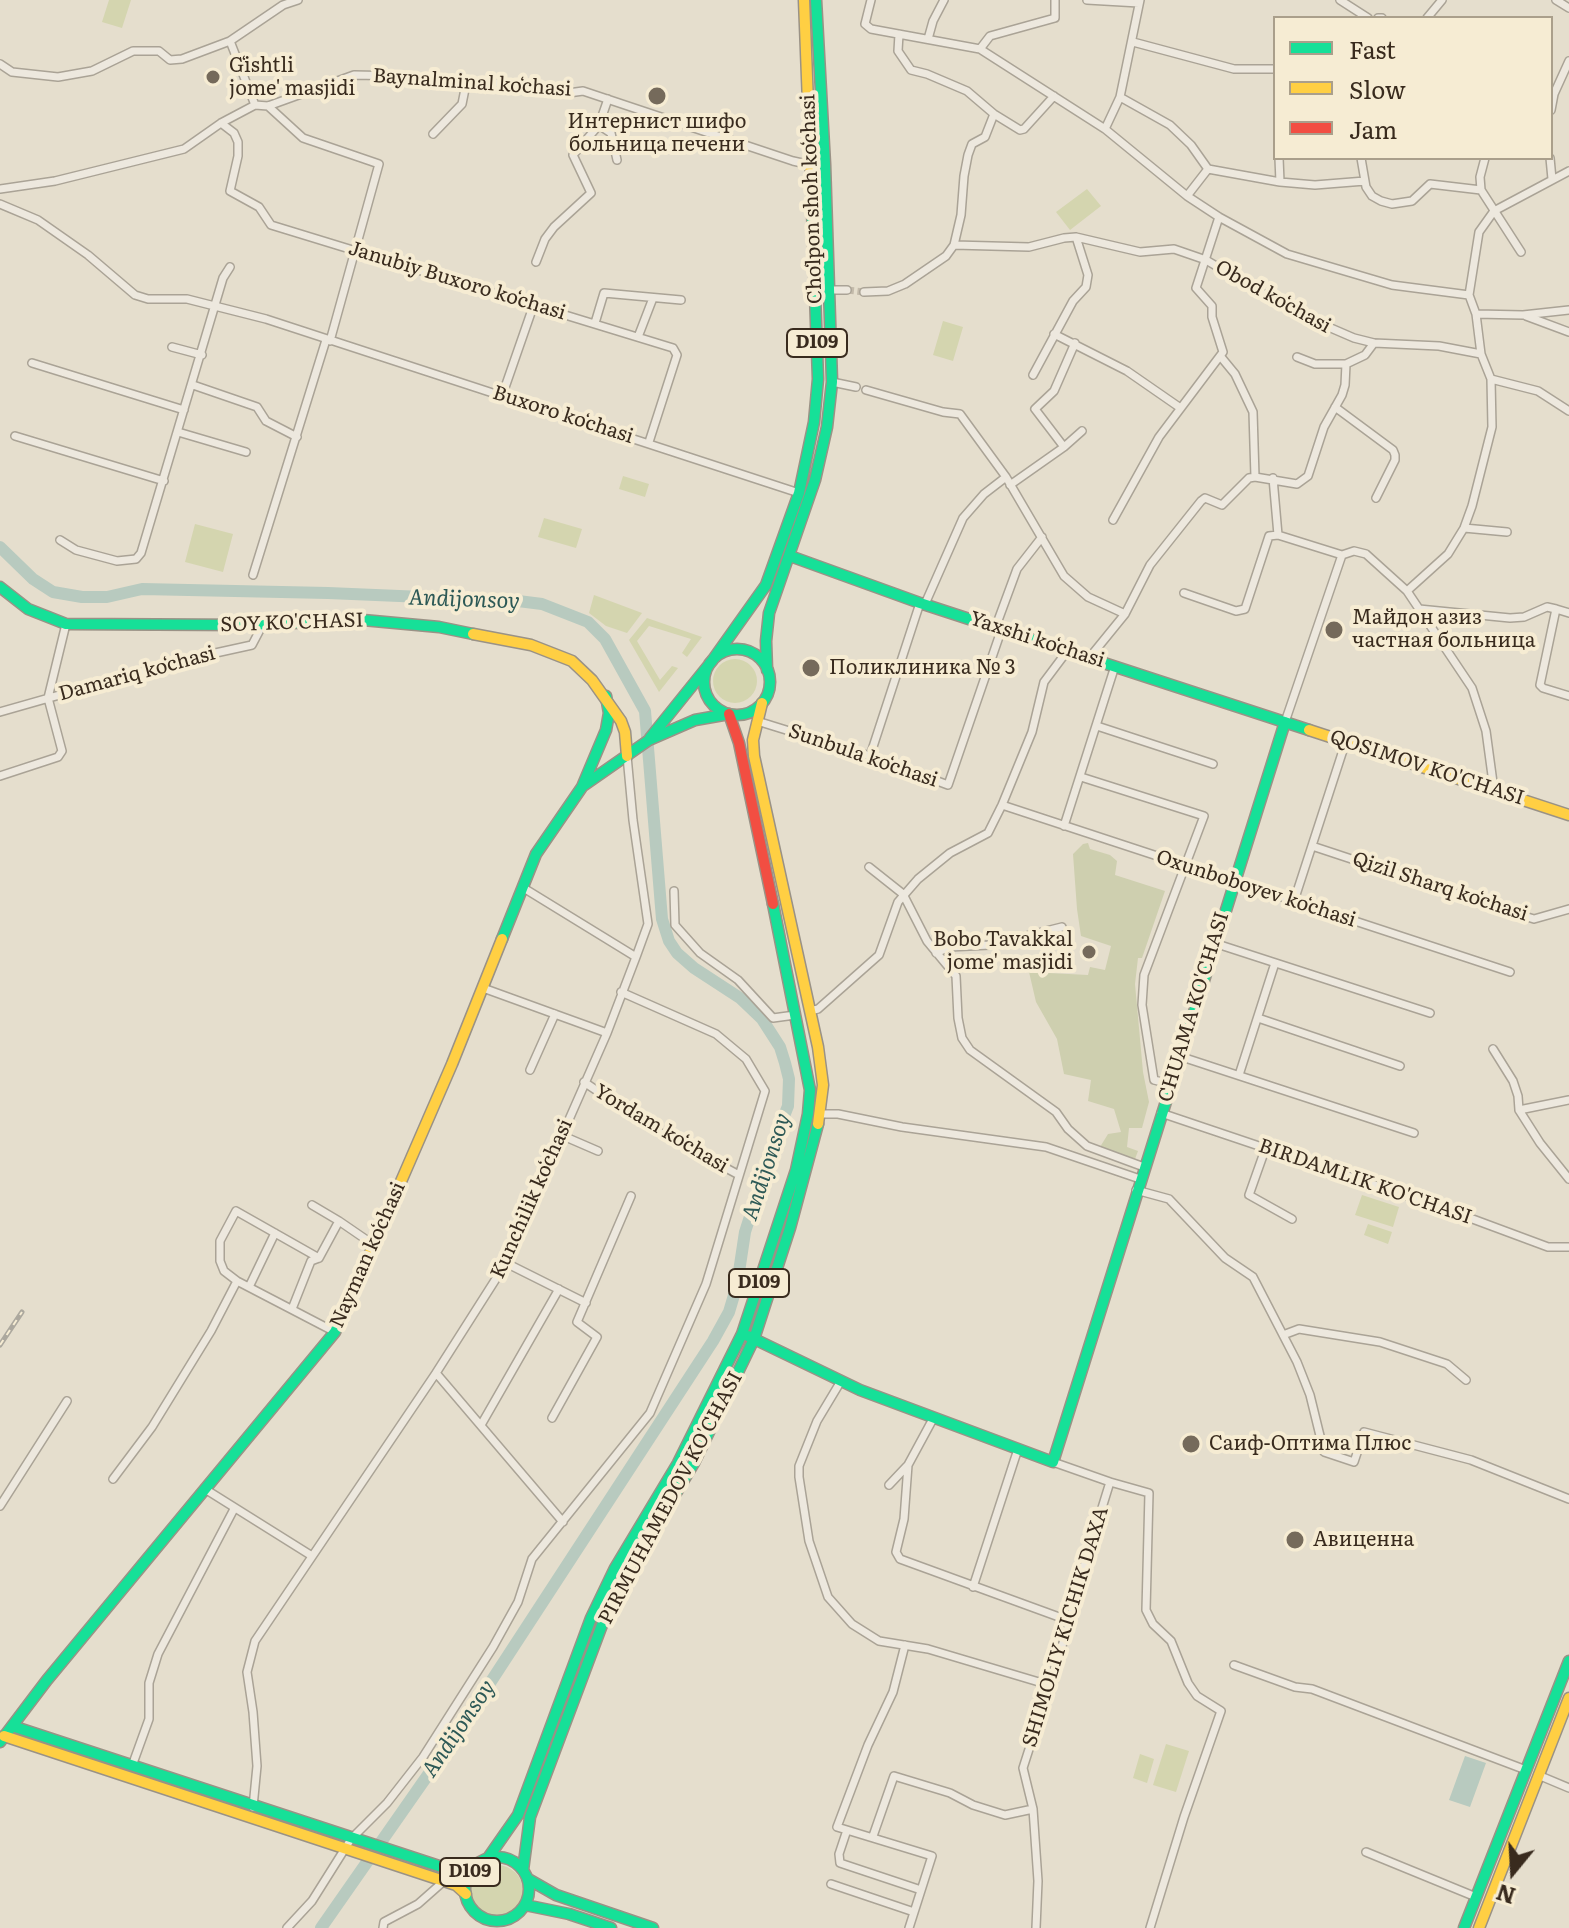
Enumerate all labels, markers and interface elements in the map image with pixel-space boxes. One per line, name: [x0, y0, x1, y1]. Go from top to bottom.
legend: [1273, 16, 1553, 160]
text: Fast: [1349, 31, 1396, 66]
place label: Gʻishtli jome' masjidi: [229, 54, 355, 101]
street label: Baynalminal koʻchasi: [372, 64, 572, 102]
marker: Gʻishtli jome' masjidi: [204, 68, 222, 86]
text: Slow: [1349, 71, 1406, 106]
marker: Интернист шифо больница печени: [646, 85, 668, 107]
street label: Choʻlpon shoh koʻchasi: [796, 94, 828, 304]
place label: Интернист шифо больница печени: [568, 110, 746, 157]
text: Jam: [1349, 111, 1397, 146]
street label: Janubiy Buxoro koʻchasi: [345, 236, 569, 326]
street label: Obod koʻchasi: [1211, 255, 1335, 339]
road number: D109: [787, 329, 847, 357]
street label: Buxoro koʻchasi: [490, 381, 636, 449]
water label: Andijonsoy: [408, 585, 520, 615]
place label: Майдон азиз частная больница: [1352, 606, 1536, 653]
street label: Yaxshi koʻchasi: [967, 607, 1107, 673]
street label: SOY KO'CHASI: [220, 609, 364, 637]
marker: Майдон азиз частная больница: [1323, 619, 1345, 641]
street label: Damariq koʻchasi: [56, 642, 218, 706]
place label: Поликлиника № 3: [829, 656, 1015, 680]
marker: Поликлиника № 3: [800, 657, 822, 679]
street label: Sunbula koʻchasi: [785, 719, 941, 793]
street label: QOSIMOV KO'CHASI: [1327, 725, 1527, 811]
street label: Oxunboboyev koʻchasi: [1153, 845, 1359, 933]
street label: Qizil Sharq koʻchasi: [1349, 847, 1531, 927]
street label: CHUAMA KO'CHASI: [1154, 909, 1234, 1105]
place label: Bobo Tavakkal jome' masjidi: [933, 928, 1073, 975]
marker: Bobo Tavakkal jome' masjidi: [1080, 943, 1098, 961]
street label: Yordam koʻchasi: [589, 1079, 733, 1179]
water label: Andijonsoy: [737, 1110, 797, 1224]
street label: Kunchilik koʻchasi: [486, 1115, 578, 1283]
street label: BIRDAMLIK KO'CHASI: [1255, 1134, 1475, 1230]
street label: Nayman koʻchasi: [325, 1178, 411, 1332]
road number: D109: [729, 1269, 789, 1297]
street label: PIRMUHAMEDOV KO'CHASI: [594, 1368, 748, 1628]
place label: Саиф-Оптима Плюс: [1209, 1432, 1411, 1456]
marker: Саиф-Оптима Плюс: [1180, 1433, 1202, 1455]
street label: SHIMOLIY KICHIK DAXA: [1018, 1504, 1114, 1750]
place label: Авиценна: [1313, 1528, 1414, 1552]
marker: Авиценна: [1284, 1529, 1306, 1551]
water label: Andijonsoy: [417, 1675, 501, 1783]
north arrow: [1473, 1832, 1553, 1912]
road number: D109: [440, 1858, 500, 1886]
text: N: [1492, 1877, 1519, 1914]

